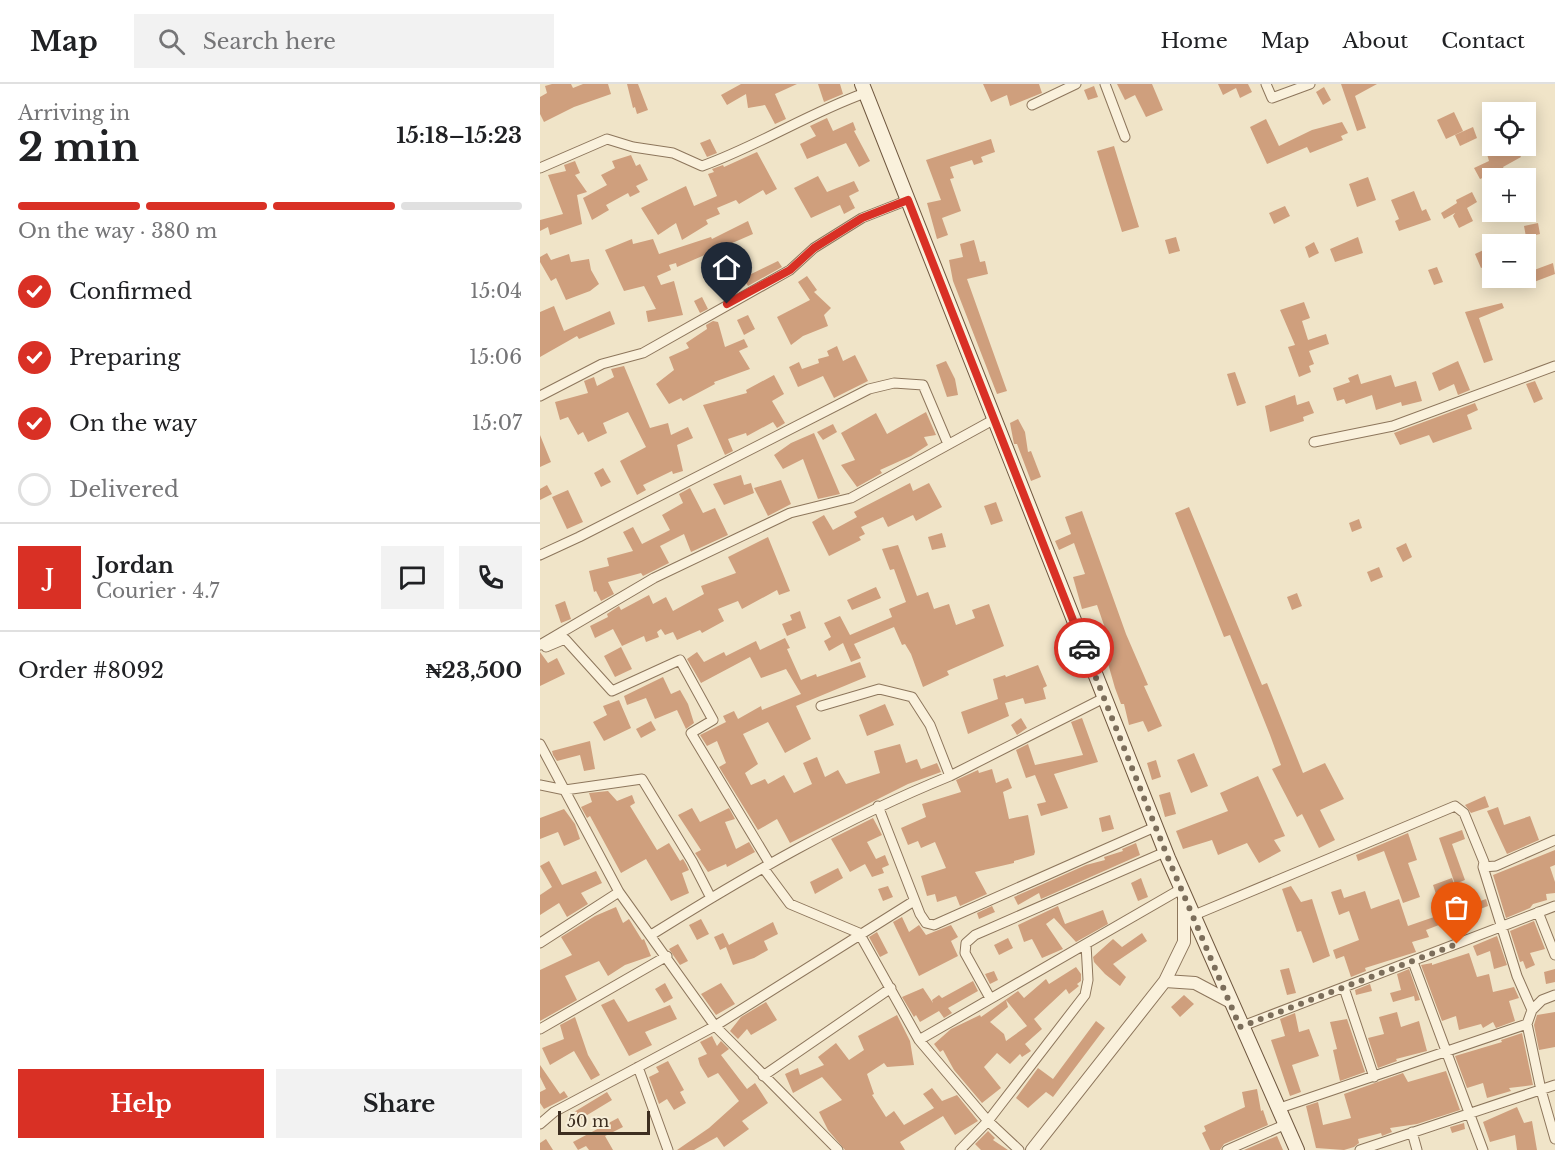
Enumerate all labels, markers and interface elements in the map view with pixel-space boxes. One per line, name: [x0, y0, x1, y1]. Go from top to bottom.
search box: [134, 14, 554, 68]
text: Map: [30, 24, 98, 59]
icon: search: [155, 25, 188, 58]
text: Search here: [203, 28, 336, 55]
text: Home: [1161, 28, 1228, 54]
text: Map: [1261, 28, 1309, 54]
text: About: [1342, 28, 1408, 54]
text: Contact: [1441, 28, 1525, 54]
text: Arriving in: [18, 101, 130, 125]
map controls: [1482, 102, 1536, 288]
button: locate: [1482, 102, 1536, 156]
text: 15:18–15:23: [396, 122, 522, 149]
text: 2 min: [18, 123, 139, 172]
button: +: [1482, 168, 1536, 222]
text: On the way · 380 m: [18, 219, 217, 243]
button: −: [1482, 234, 1536, 288]
pin: [701, 242, 752, 304]
icon: home: [710, 251, 743, 284]
icon: check: [18, 275, 51, 308]
text: Confirmed: [69, 278, 192, 305]
text: 15:04: [470, 279, 522, 303]
icon: check: [18, 341, 51, 374]
text: Preparing: [69, 344, 180, 371]
text: 15:06: [469, 345, 522, 369]
icon: check: [18, 407, 51, 440]
text: On the way: [69, 410, 197, 437]
text: 15:07: [472, 411, 522, 435]
text: Delivered: [69, 476, 179, 503]
button: chat: [381, 546, 444, 609]
button: phone: [459, 546, 522, 609]
text: Jordan: [96, 552, 174, 579]
text: J: [45, 564, 54, 591]
text: Courier · 4.7: [96, 579, 219, 603]
courier: [1054, 618, 1114, 678]
icon: car: [1068, 632, 1101, 665]
text: Order #8092: [18, 657, 164, 684]
text: ₦23,500: [426, 657, 522, 684]
pin: [1431, 882, 1482, 944]
icon: bag: [1440, 891, 1473, 924]
button: Help: [18, 1069, 264, 1138]
button: Share: [276, 1069, 522, 1138]
scale bar: [558, 1108, 650, 1136]
text: 50 m: [567, 1111, 609, 1131]

